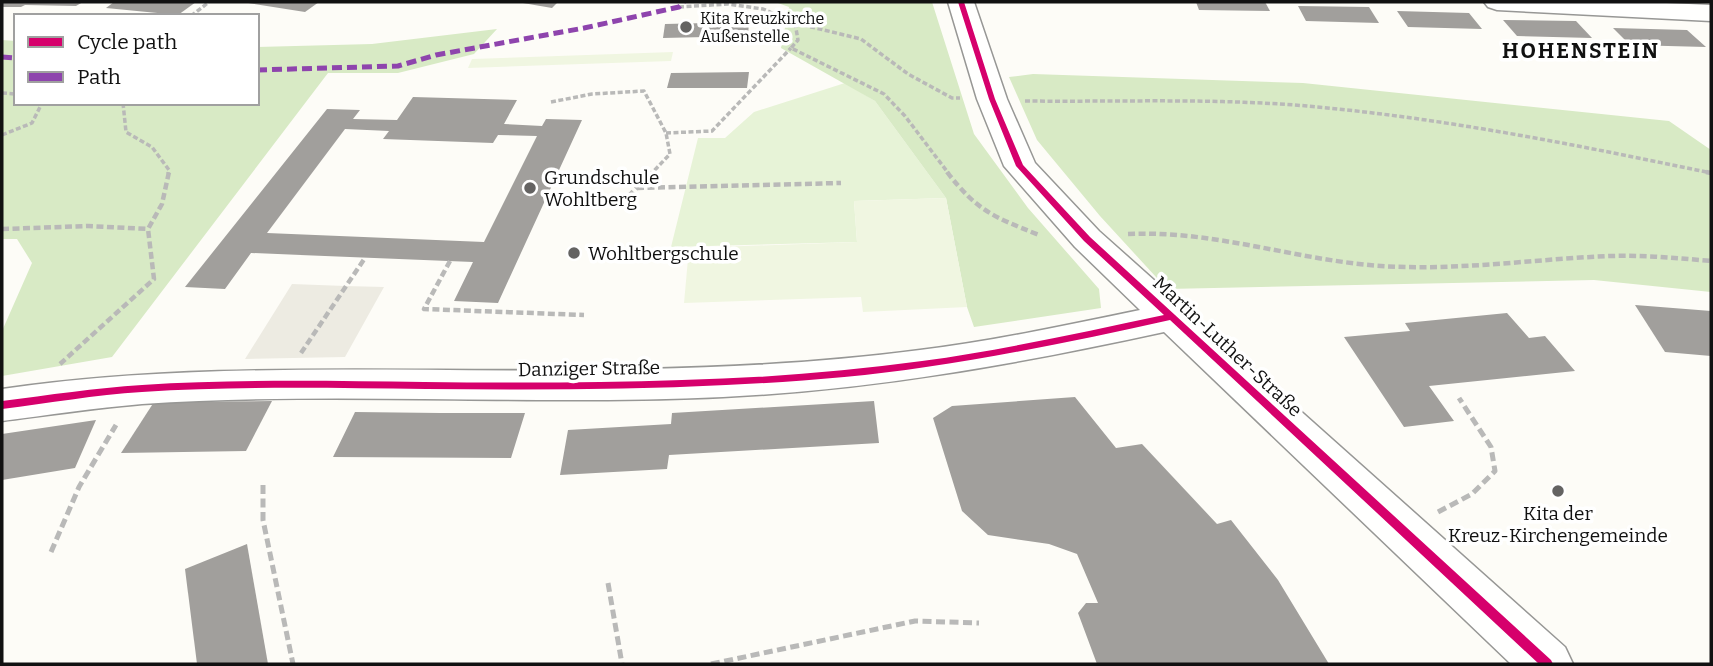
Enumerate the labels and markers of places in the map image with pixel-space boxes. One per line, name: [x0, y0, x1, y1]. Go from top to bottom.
place label: Kita Kreuzkirche Außenstelle: [700, 9, 824, 46]
marker: Kita Kreuzkirche Außenstelle: [678, 19, 694, 35]
place label: Grundschule Wohltberg: [544, 166, 659, 211]
marker: Grundschule Wohltberg: [522, 180, 538, 196]
place label: Wohltbergschule: [588, 242, 739, 265]
marker: Wohltbergschule: [566, 245, 582, 261]
marker: Kita der Kreuz-Kirchengemeinde: [1550, 483, 1566, 499]
place label: Kita der Kreuz-Kirchengemeinde: [1448, 502, 1668, 547]

